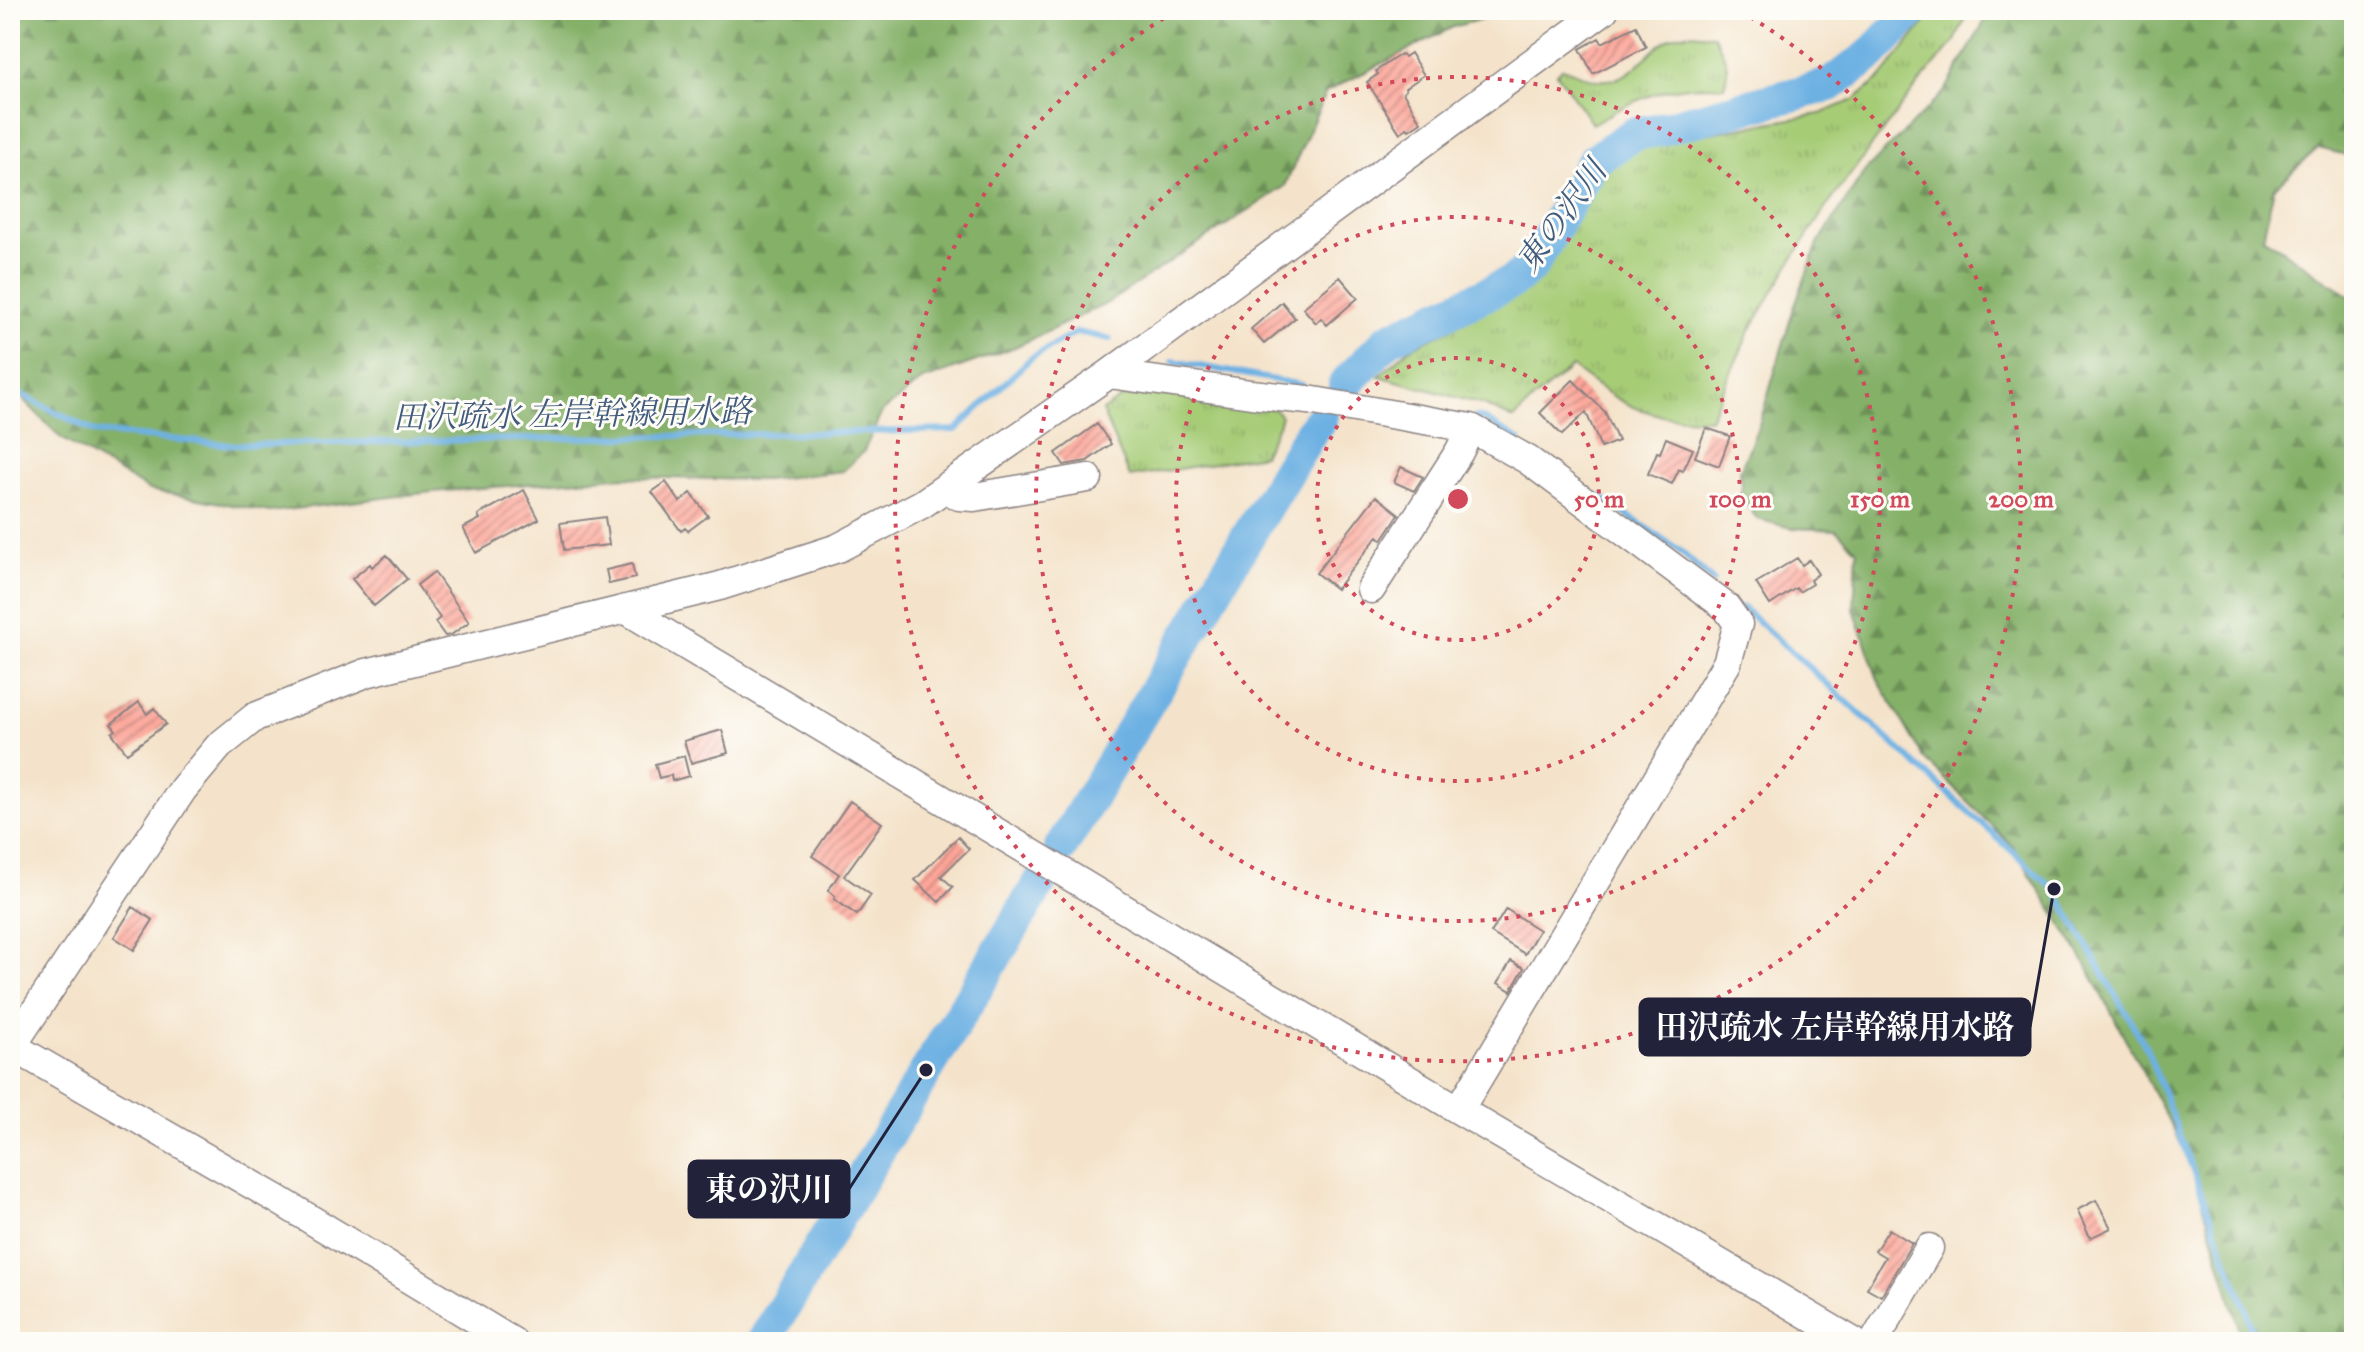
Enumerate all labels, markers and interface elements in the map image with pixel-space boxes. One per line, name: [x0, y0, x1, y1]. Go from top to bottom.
water label: 東の沢川: [1508, 151, 1617, 280]
water label: 田沢疏水 左岸幹線用水路: [392, 392, 754, 437]
text: 50 m: [1574, 484, 1625, 514]
text: 100 m: [1709, 484, 1772, 514]
text: 150 m: [1850, 484, 1911, 514]
text: 200 m: [1988, 484, 2054, 514]
centre of rings: [1444, 485, 1472, 513]
callout: 田沢疏水 左岸幹線用水路: [1640, 999, 2030, 1055]
text: 田沢疏水 左岸幹線用水路: [1656, 1008, 2014, 1047]
callout: 東の沢川: [689, 1161, 849, 1217]
text: 東の沢川: [705, 1170, 833, 1209]

